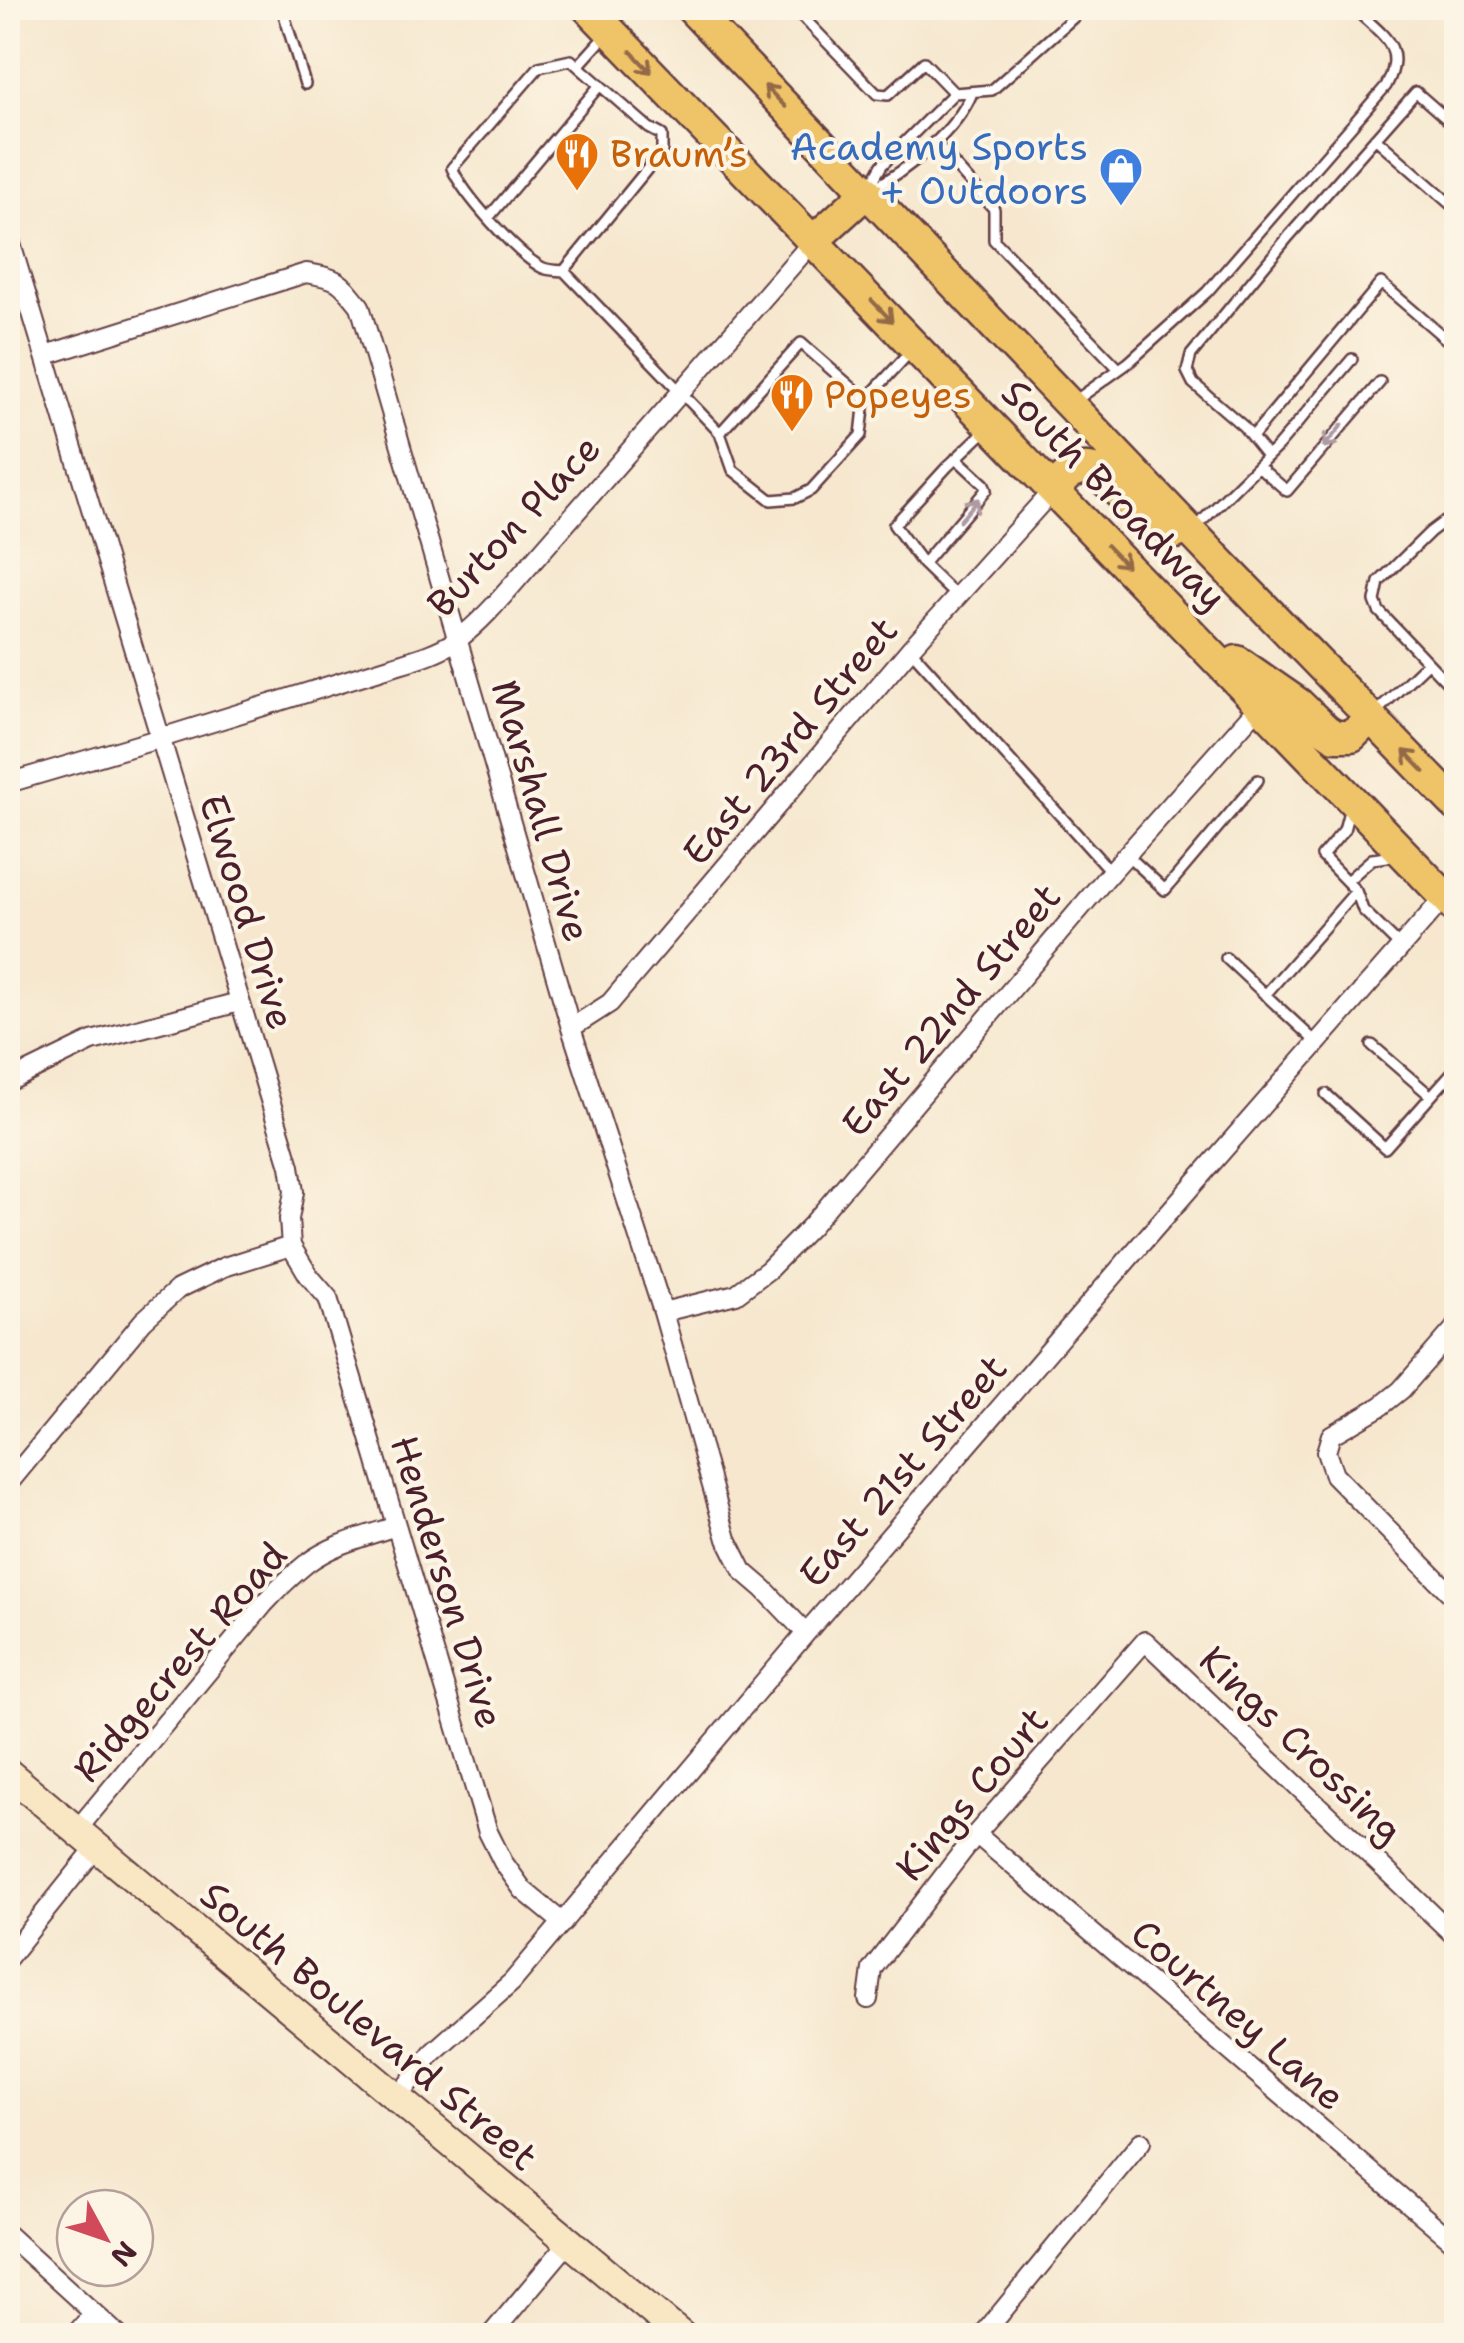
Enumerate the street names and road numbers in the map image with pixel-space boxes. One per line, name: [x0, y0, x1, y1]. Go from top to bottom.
street label: South Broadway: [991, 368, 1238, 622]
street label: Burton Place: [416, 423, 611, 628]
street label: East 23rd Street: [671, 606, 909, 876]
street label: Marshall Drive: [480, 674, 603, 948]
street label: Elwood Drive: [188, 788, 307, 1035]
street label: East 22nd Street: [830, 872, 1072, 1147]
street label: East 21st Street: [787, 1343, 1018, 1598]
street label: Henderson Drive: [379, 1429, 516, 1734]
street label: Ridgecrest Road: [61, 1531, 298, 1793]
street label: Kings Crossing: [1188, 1634, 1414, 1855]
street label: Kings Court: [884, 1696, 1059, 1891]
street label: South Boulevard Street: [190, 1869, 549, 2182]
street label: Courtney Lane: [1121, 1908, 1356, 2122]

